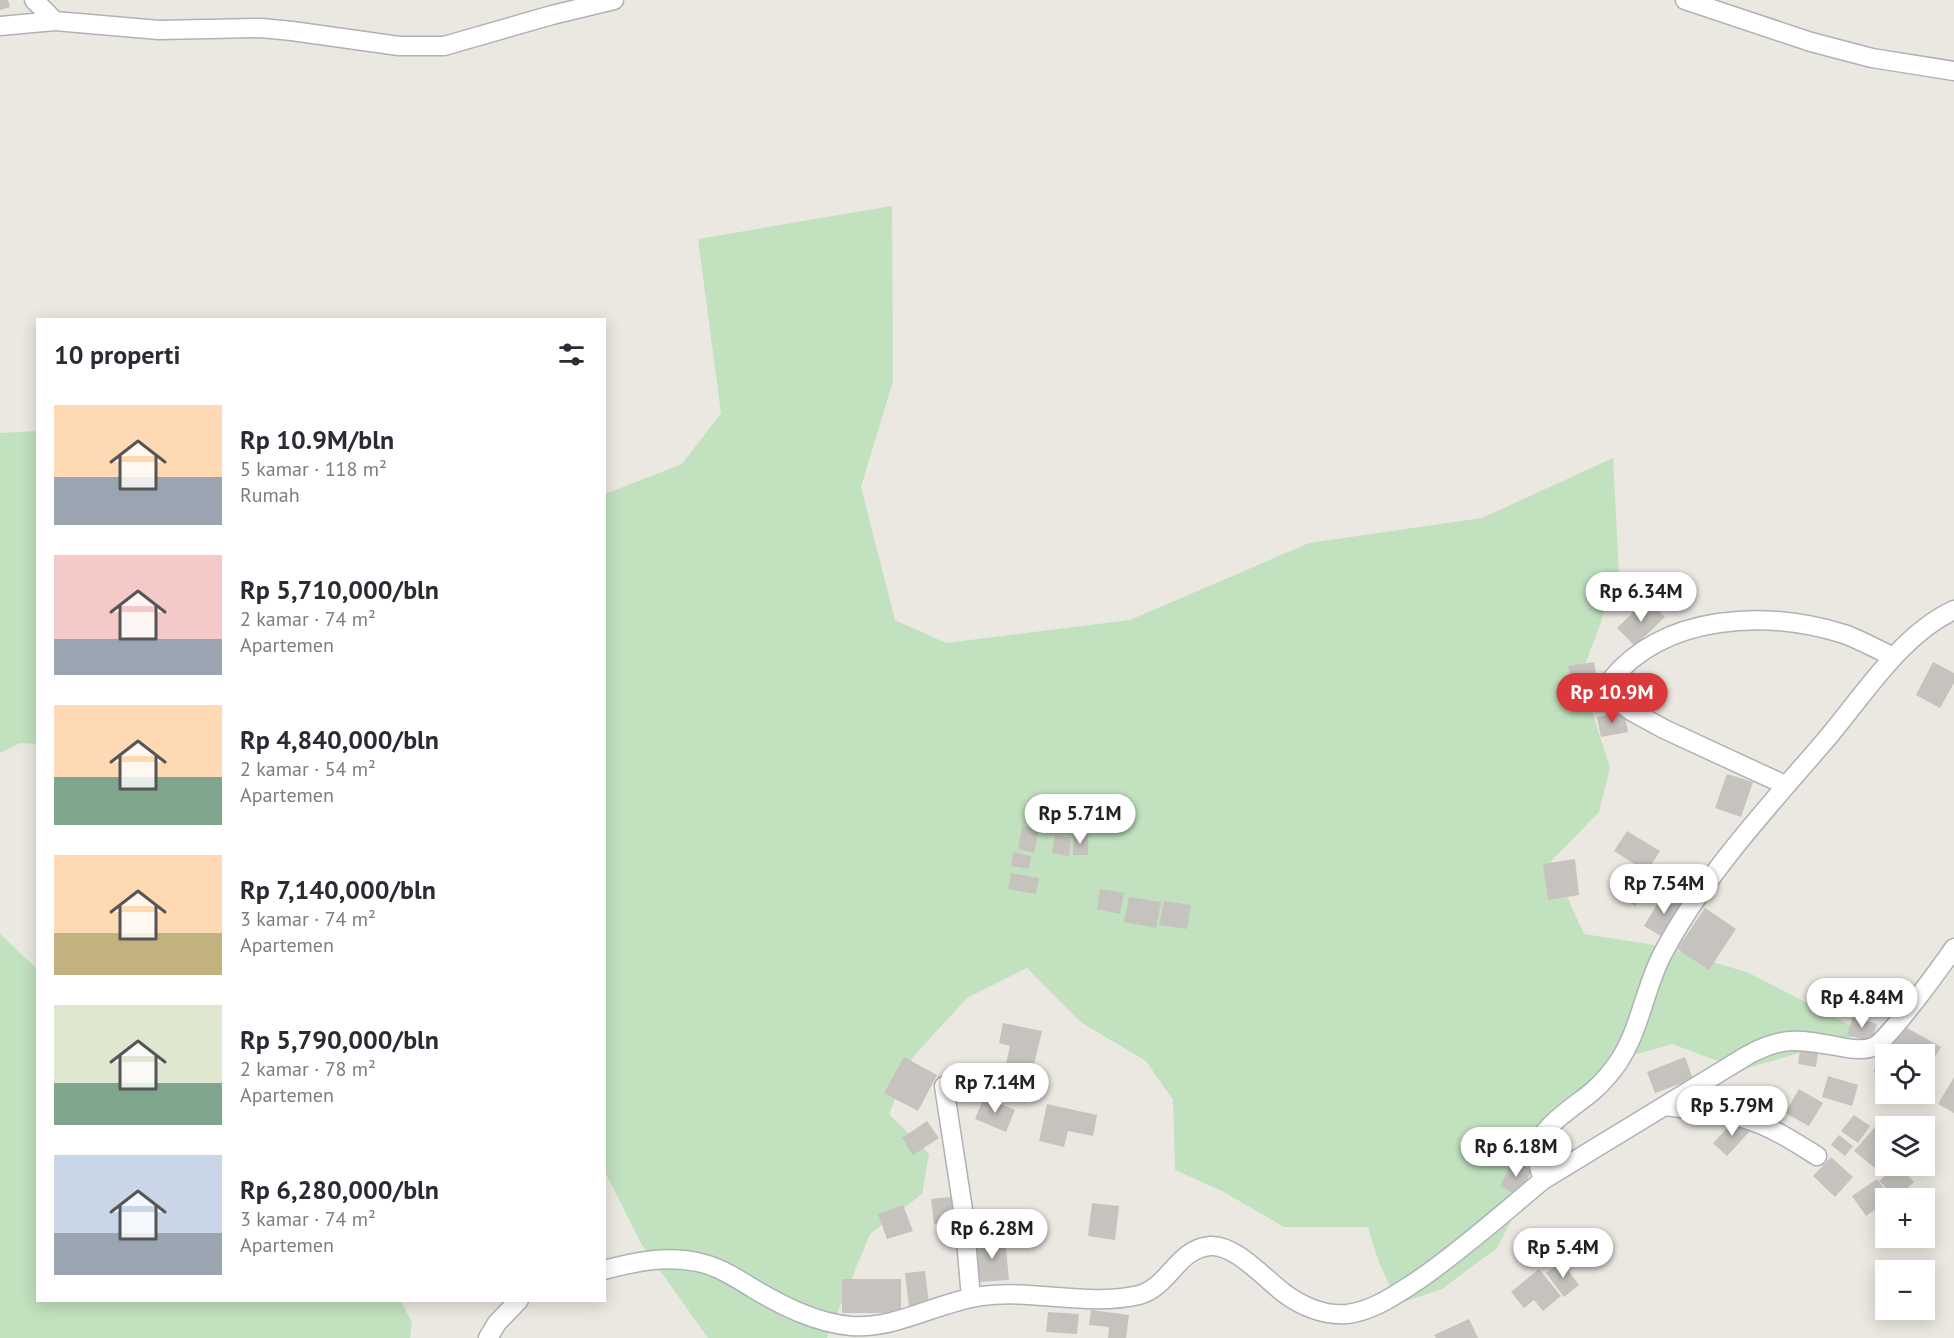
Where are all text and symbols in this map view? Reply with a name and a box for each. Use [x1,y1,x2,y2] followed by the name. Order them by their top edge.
[54,338,180,371] text: 10 properti
[555,338,588,371] icon: filters
[240,423,394,456] text: Rp 10.9M/bln
[102,429,174,501] icon: home
[240,456,387,482] text: 5 kamar · 118 m²
[240,482,300,508] text: Rumah
[1579,572,1703,623] pin: Rp 6.34M
[240,573,439,606] text: Rp 5,710,000/bln
[1600,578,1682,604] text: Rp 6.34M
[102,579,174,651] icon: home
[240,606,376,632] text: 2 kamar · 74 m²
[240,632,334,658] text: Apartemen
[1550,673,1674,724] pin: Rp 10.9M
[1571,679,1653,705] text: Rp 10.9M
[240,723,439,756] text: Rp 4,840,000/bln
[102,729,174,801] icon: home
[240,756,376,782] text: 2 kamar · 54 m²
[240,782,334,808] text: Apartemen
[1018,794,1142,845] pin: Rp 5.71M
[1039,800,1121,826] text: Rp 5.71M
[1602,864,1726,915] pin: Rp 7.54M
[1624,870,1704,896] text: Rp 7.54M
[240,873,436,906] text: Rp 7,140,000/bln
[102,879,174,951] icon: home
[240,906,376,932] text: 3 kamar · 74 m²
[240,932,334,958] text: Apartemen
[1800,978,1924,1029] pin: Rp 4.84M
[1821,984,1903,1010] text: Rp 4.84M
[240,1023,439,1056] text: Rp 5,790,000/bln
[102,1029,174,1101] icon: home
[1875,1044,1935,1320] map controls
[1875,1044,1935,1104] button: locate
[240,1056,376,1082] text: 2 kamar · 78 m²
[933,1063,1057,1114] pin: Rp 7.14M
[955,1069,1035,1095] text: Rp 7.14M
[240,1082,334,1108] text: Apartemen
[1670,1086,1794,1137] pin: Rp 5.79M
[1691,1092,1773,1118] text: Rp 5.79M
[1875,1116,1935,1176] button: layers
[1454,1127,1578,1178] pin: Rp 6.18M
[1475,1133,1557,1159] text: Rp 6.18M
[240,1173,439,1206] text: Rp 6,280,000/bln
[102,1179,174,1251] icon: home
[1875,1188,1935,1248] button: +
[240,1206,376,1232] text: 3 kamar · 74 m²
[930,1209,1054,1260] pin: Rp 6.28M
[951,1215,1033,1241] text: Rp 6.28M
[1508,1228,1618,1279] pin: Rp 5.4M
[240,1232,334,1258] text: Apartemen
[1527,1234,1599,1260] text: Rp 5.4M
[1875,1260,1935,1320] button: −

